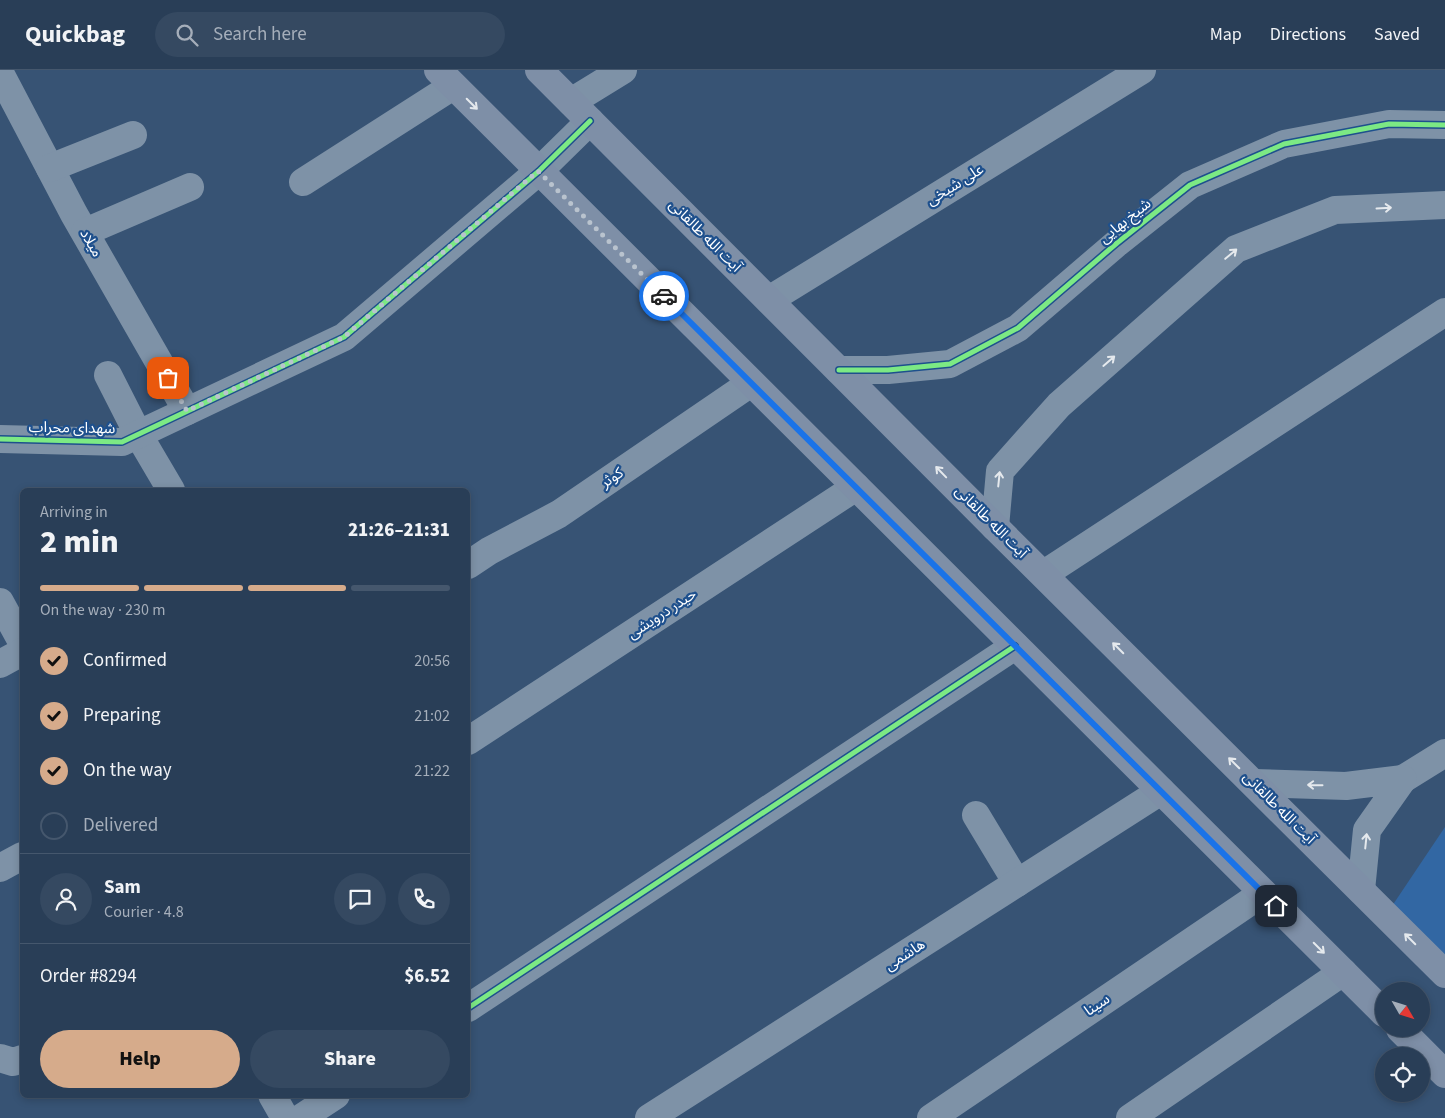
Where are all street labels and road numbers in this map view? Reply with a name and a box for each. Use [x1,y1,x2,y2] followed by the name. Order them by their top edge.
[922,159,988,211] street label: علی شیخی
[1094,193,1156,249] street label: شیخ بهایی
[664,195,746,277] street label: آیت الله طالقانی
[75,225,107,261] street label: میلاد
[28,417,116,439] street label: شهدای محراب
[595,462,628,494] street label: کوثر
[950,481,1032,563] street label: آیت الله طالقانی
[623,584,701,644] street label: حیدر درویشی
[1238,767,1320,849] street label: آیت الله طالقانی
[881,934,929,976] street label: هاشمی
[1080,989,1114,1021] street label: سینا

